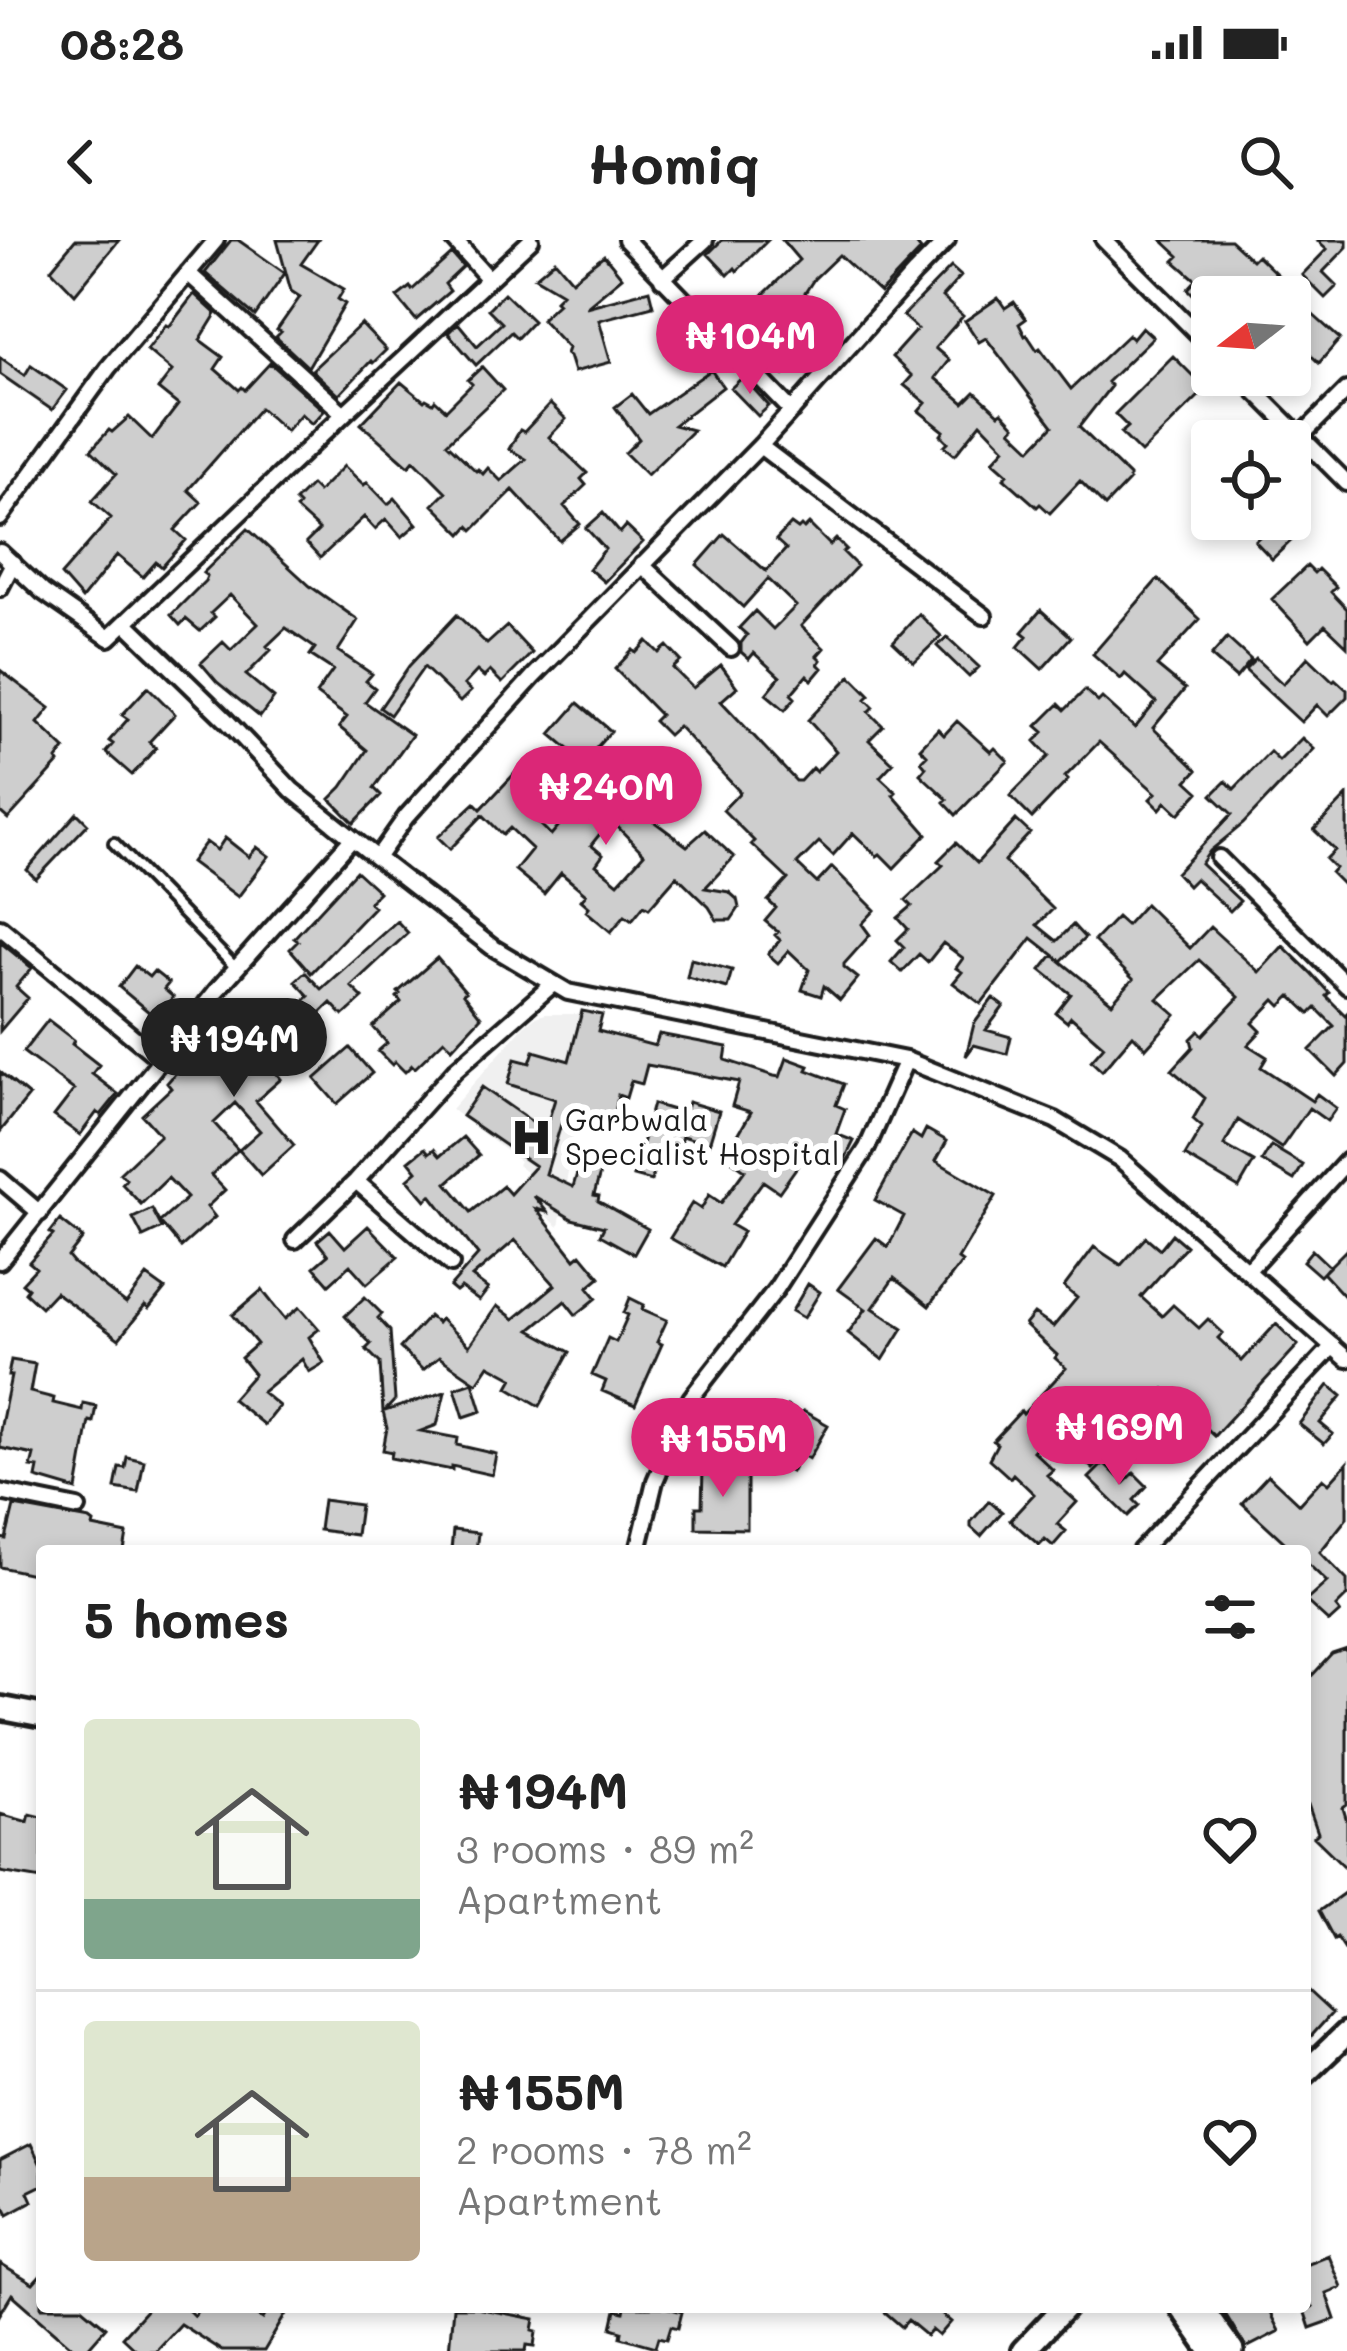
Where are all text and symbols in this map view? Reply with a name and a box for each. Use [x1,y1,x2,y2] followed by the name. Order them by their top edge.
[60,13,184,71] text: 08:28
[587,127,760,198] text: Homiq
[48,129,114,195] icon: back
[1233,129,1299,195] icon: search
[1191,276,1311,396] north arrow
[1191,276,1311,540] map controls
[666,295,834,397] pin: ₦104M
[683,308,817,359] text: ₦104M
[1191,420,1311,540] button: locate
[522,746,690,848] pin: ₦240M
[537,759,675,810] text: ₦240M
[150,998,318,1100] pin: ₦194M
[168,1011,300,1062] text: ₦194M
[565,1099,839,1173] place label: Garbwala Specialist Hospital
[508,1115,554,1161] hospital icon: Garbwala Specialist Hospital
[1035,1386,1203,1488] pin: ₦169M
[639,1398,807,1500] pin: ₦155M
[1054,1399,1184,1450] text: ₦169M
[658,1411,788,1462] text: ₦155M
[84,1584,289,1651] text: 5 homes
[1197,1584,1263,1650] icon: filters
[456,1755,629,1822] text: ₦194M
[180,1767,324,1911] icon: home
[1197,1806,1263,1872] icon: heart
[456,1822,754,1873] text: 3 rooms · 89 m²
[456,1873,662,1924] text: Apartment
[456,2056,625,2123] text: ₦155M
[180,2069,324,2213] icon: home
[1197,2108,1263,2174] icon: heart
[456,2123,752,2174] text: 2 rooms · 78 m²
[456,2174,662,2225] text: Apartment

